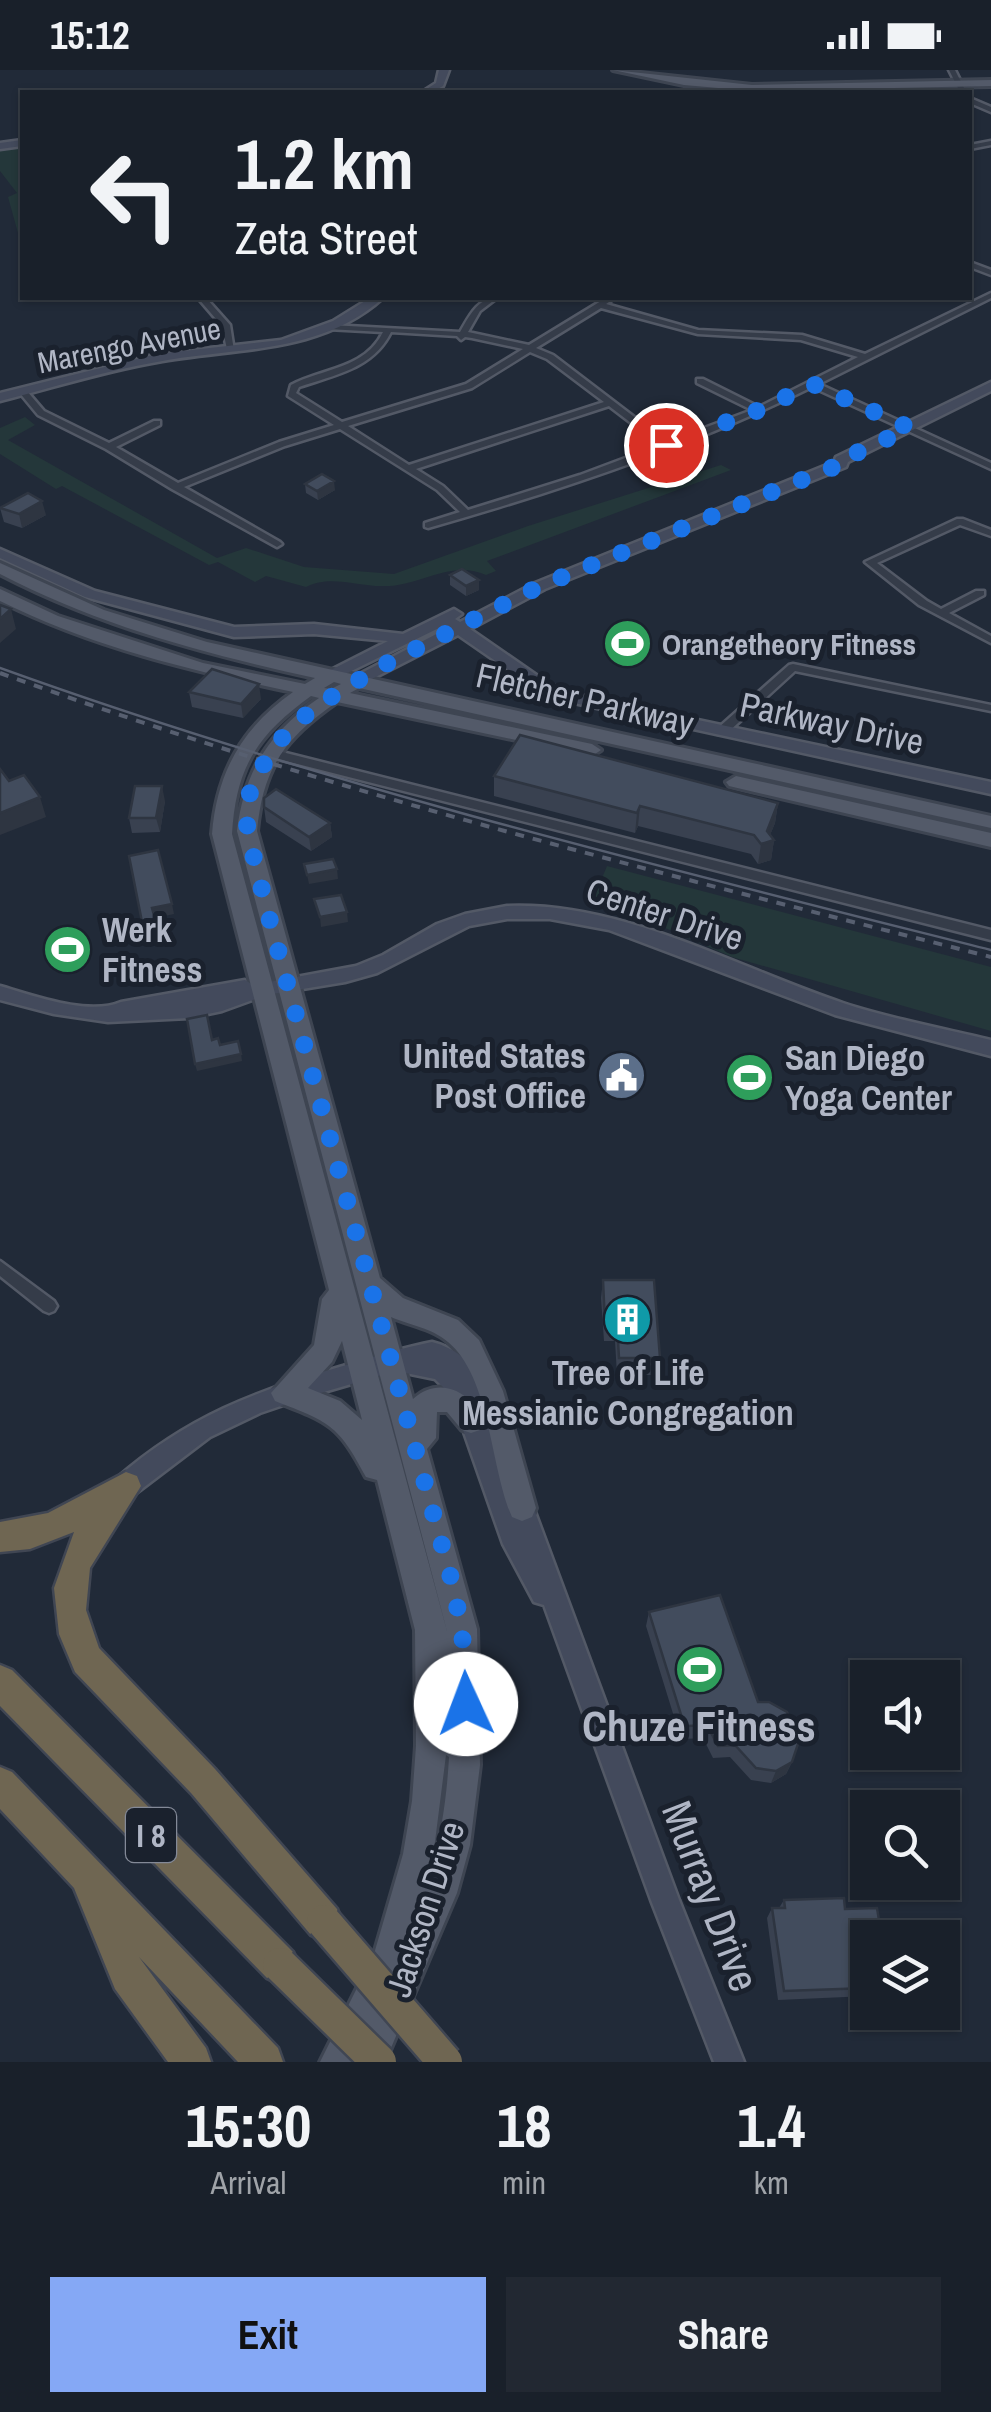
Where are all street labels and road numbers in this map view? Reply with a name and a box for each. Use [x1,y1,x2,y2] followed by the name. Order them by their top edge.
[34,308,224,382] street label: Marengo Avenue
[472,651,699,747] street label: Fletcher Parkway
[736,681,928,765] street label: Parkway Drive
[580,867,750,961] street label: Center Drive
[649,1793,773,1999] street label: Murray Drive
[126,1808,176,1862] road number: I 8
[375,1815,475,2003] street label: Jackson Drive

